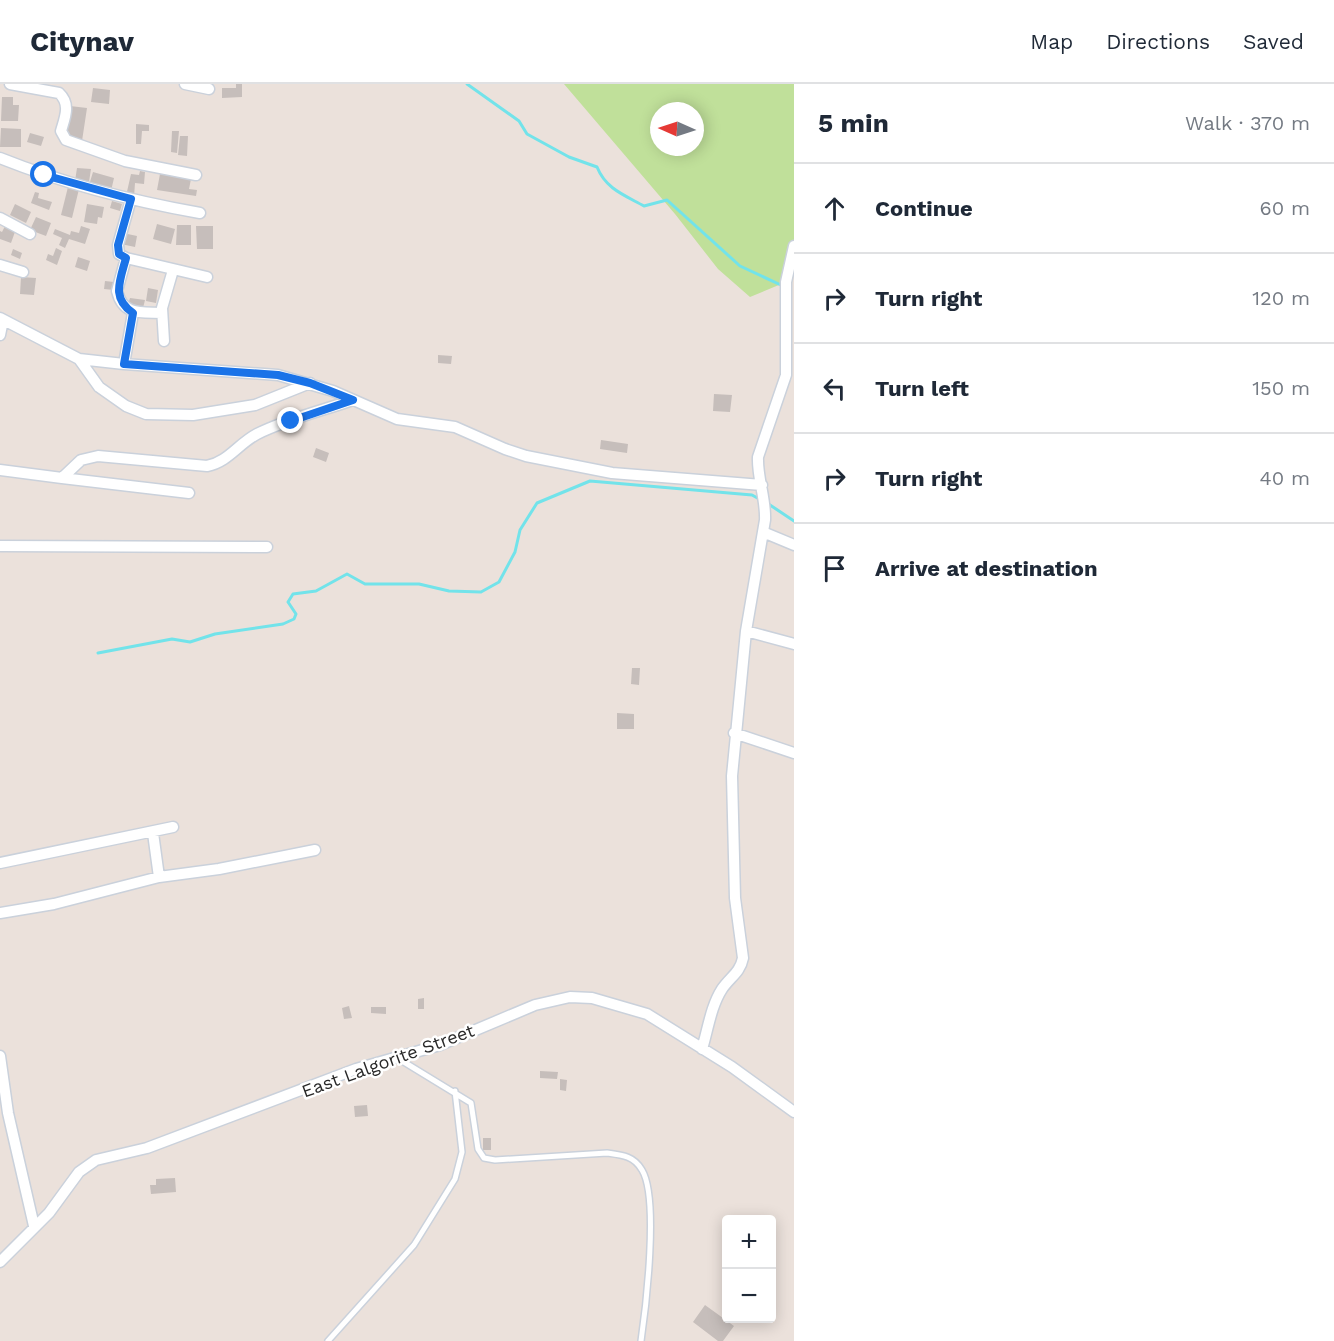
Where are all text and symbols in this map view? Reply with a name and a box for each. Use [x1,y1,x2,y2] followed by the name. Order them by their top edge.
[30,25,134,58] text: Citynav
[1030,29,1073,54] text: Map
[1106,29,1210,54] text: Directions
[1243,29,1304,54] text: Saved
[650,102,704,156] north arrow
[818,108,889,138] text: 5 min
[1185,111,1310,135] text: Walk · 370 m
[30,161,56,187] route start
[818,192,851,225] icon: ahead
[875,196,973,221] text: Continue
[1260,196,1310,220] text: 60 m
[818,282,851,315] icon: right
[875,286,982,311] text: Turn right
[1252,286,1310,310] text: 120 m
[818,372,851,405] icon: left
[875,376,969,401] text: Turn left
[1252,376,1310,400] text: 150 m
[277,407,303,433] route end
[818,462,851,495] icon: right
[875,466,982,491] text: Turn right
[1259,466,1310,490] text: 40 m
[818,552,851,585] icon: arrive
[875,556,1098,581] text: Arrive at destination
[299,1019,477,1102] street label: East Lalgorite Street
[722,1215,776,1323] map controls
[722,1215,776,1269] button: +
[722,1269,776,1323] button: −

